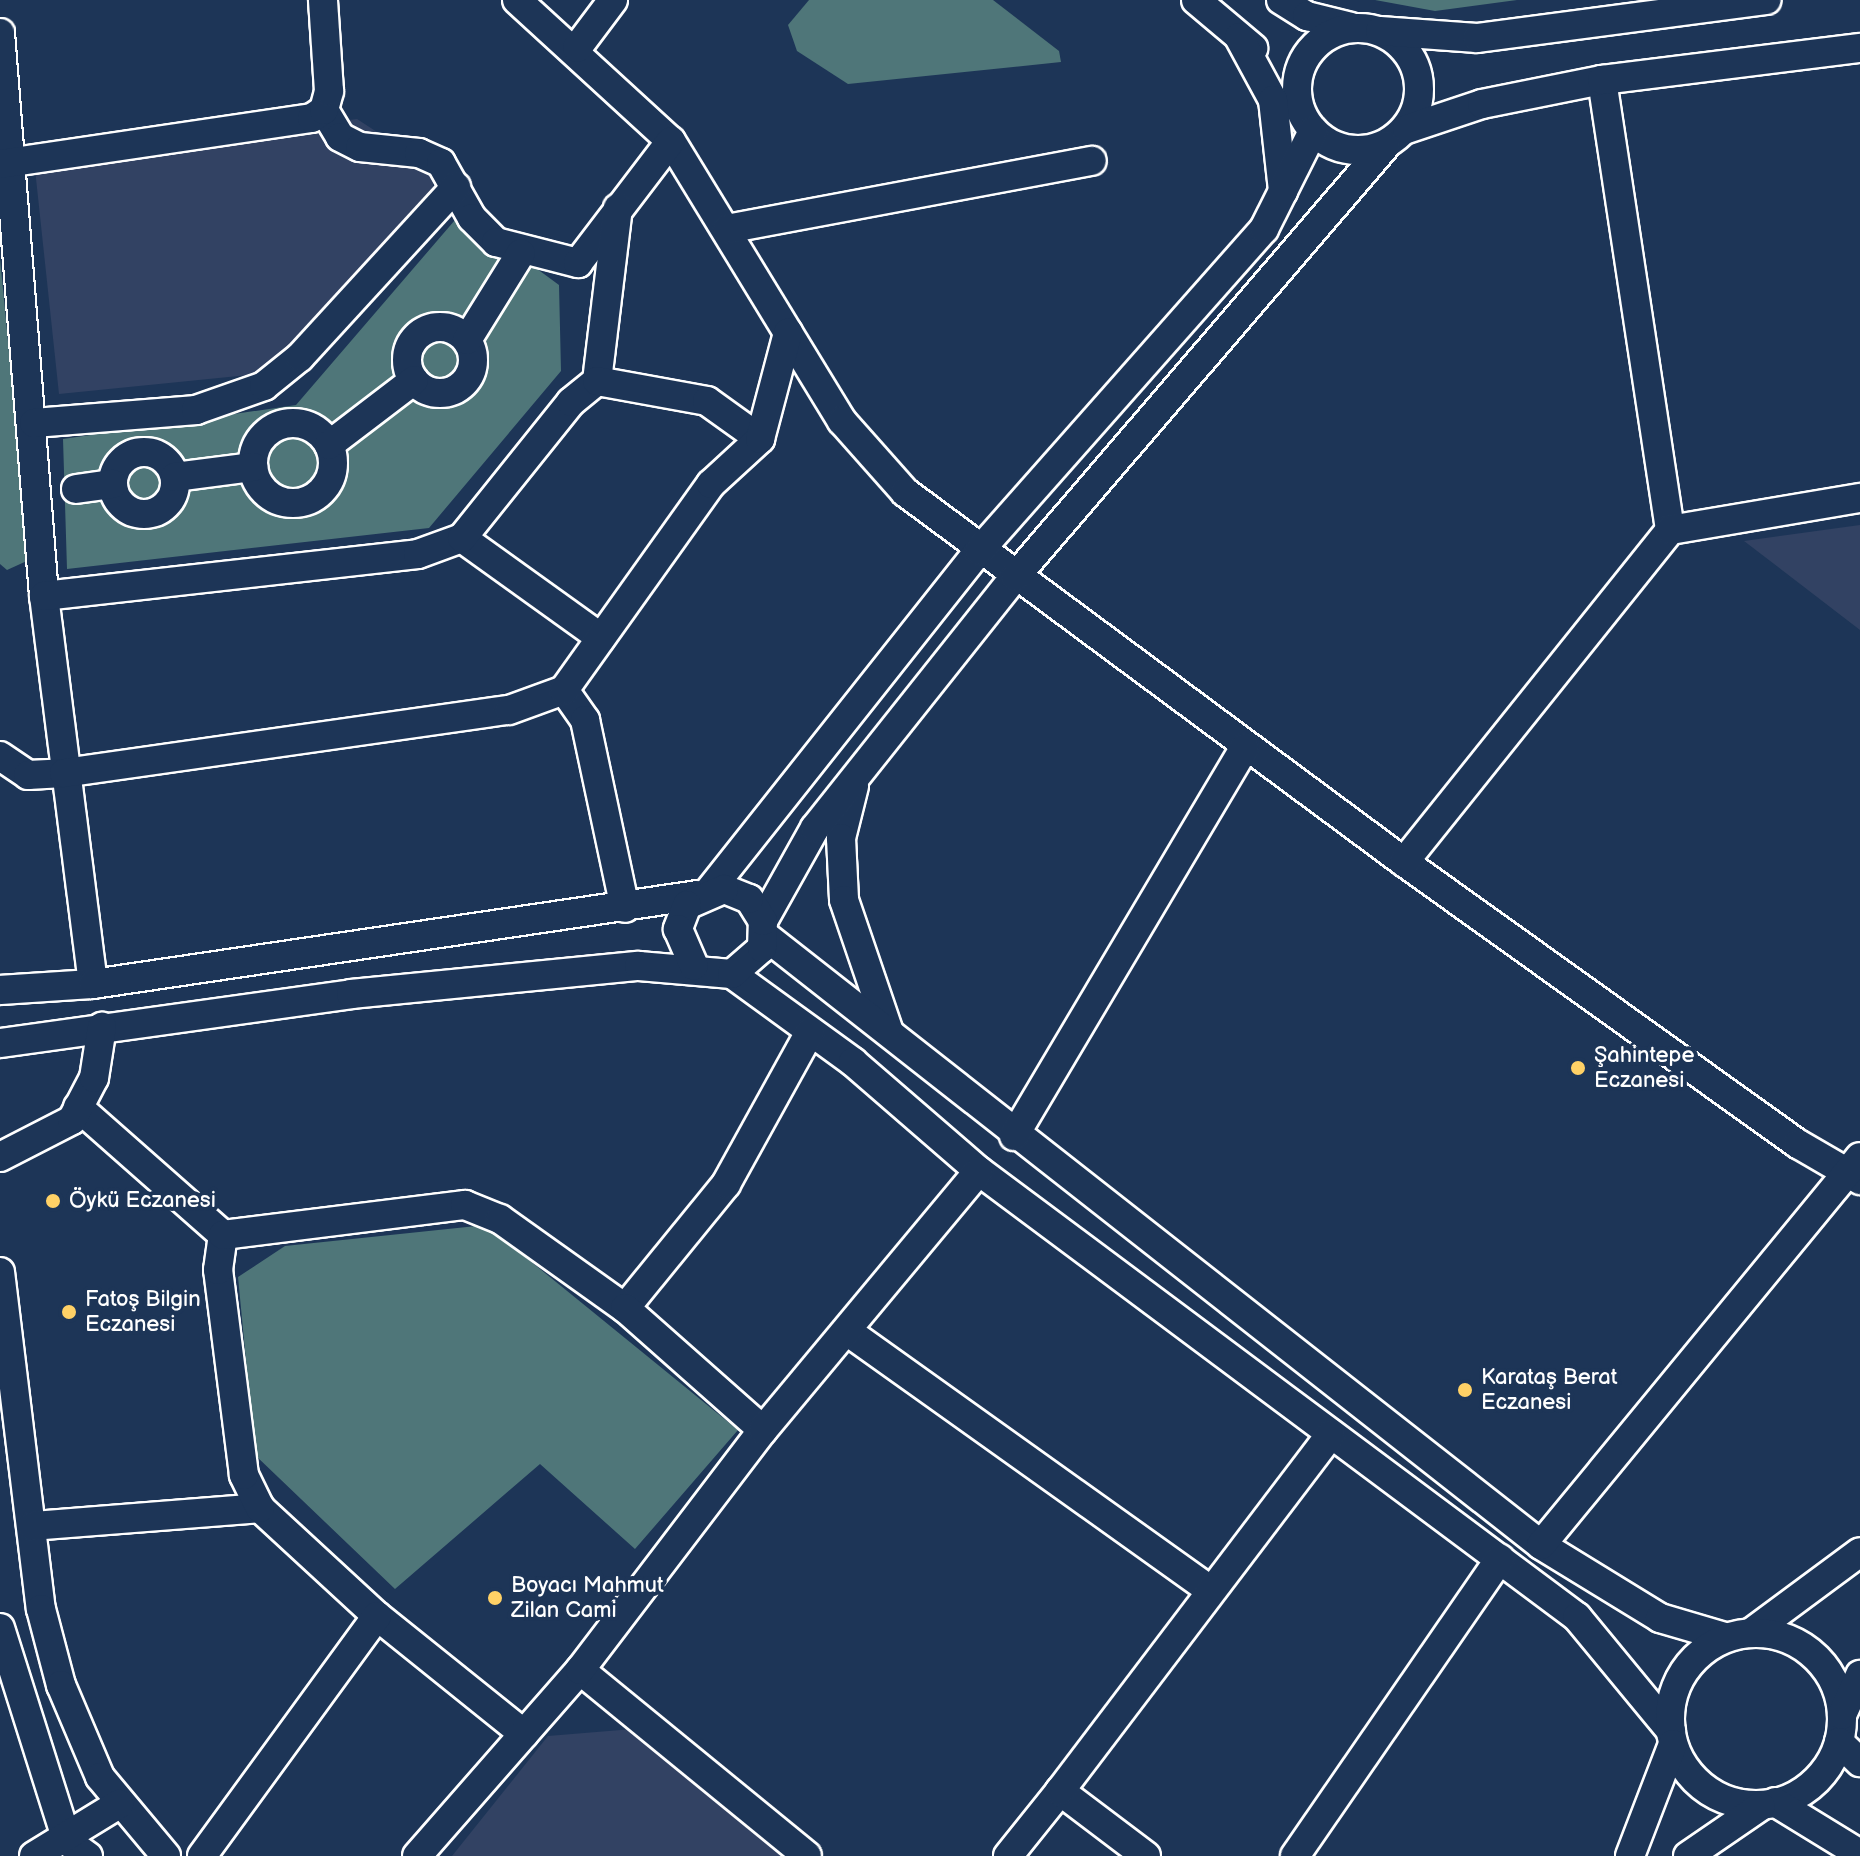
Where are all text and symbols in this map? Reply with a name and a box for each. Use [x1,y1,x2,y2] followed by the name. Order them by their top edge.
[1594,1042,1694,1094] place label: Şahintepe Eczanesi
[1569,1059,1587,1077] marker: Şahintepe Eczanesi
[69,1188,216,1214] place label: Öykü Eczanesi
[44,1192,62,1210] marker: Öykü Eczanesi
[85,1286,201,1338] place label: Fatoş Bilgin Eczanesi
[60,1303,78,1321] marker: Fatoş Bilgin Eczanesi
[1481,1364,1618,1416] place label: Karataş Berat Eczanesi
[1456,1381,1474,1399] marker: Karataş Berat Eczanesi
[511,1572,664,1624] place label: Boyacı Mahmut Zilan Cami
[486,1589,504,1607] marker: Boyacı Mahmut Zilan Cami

